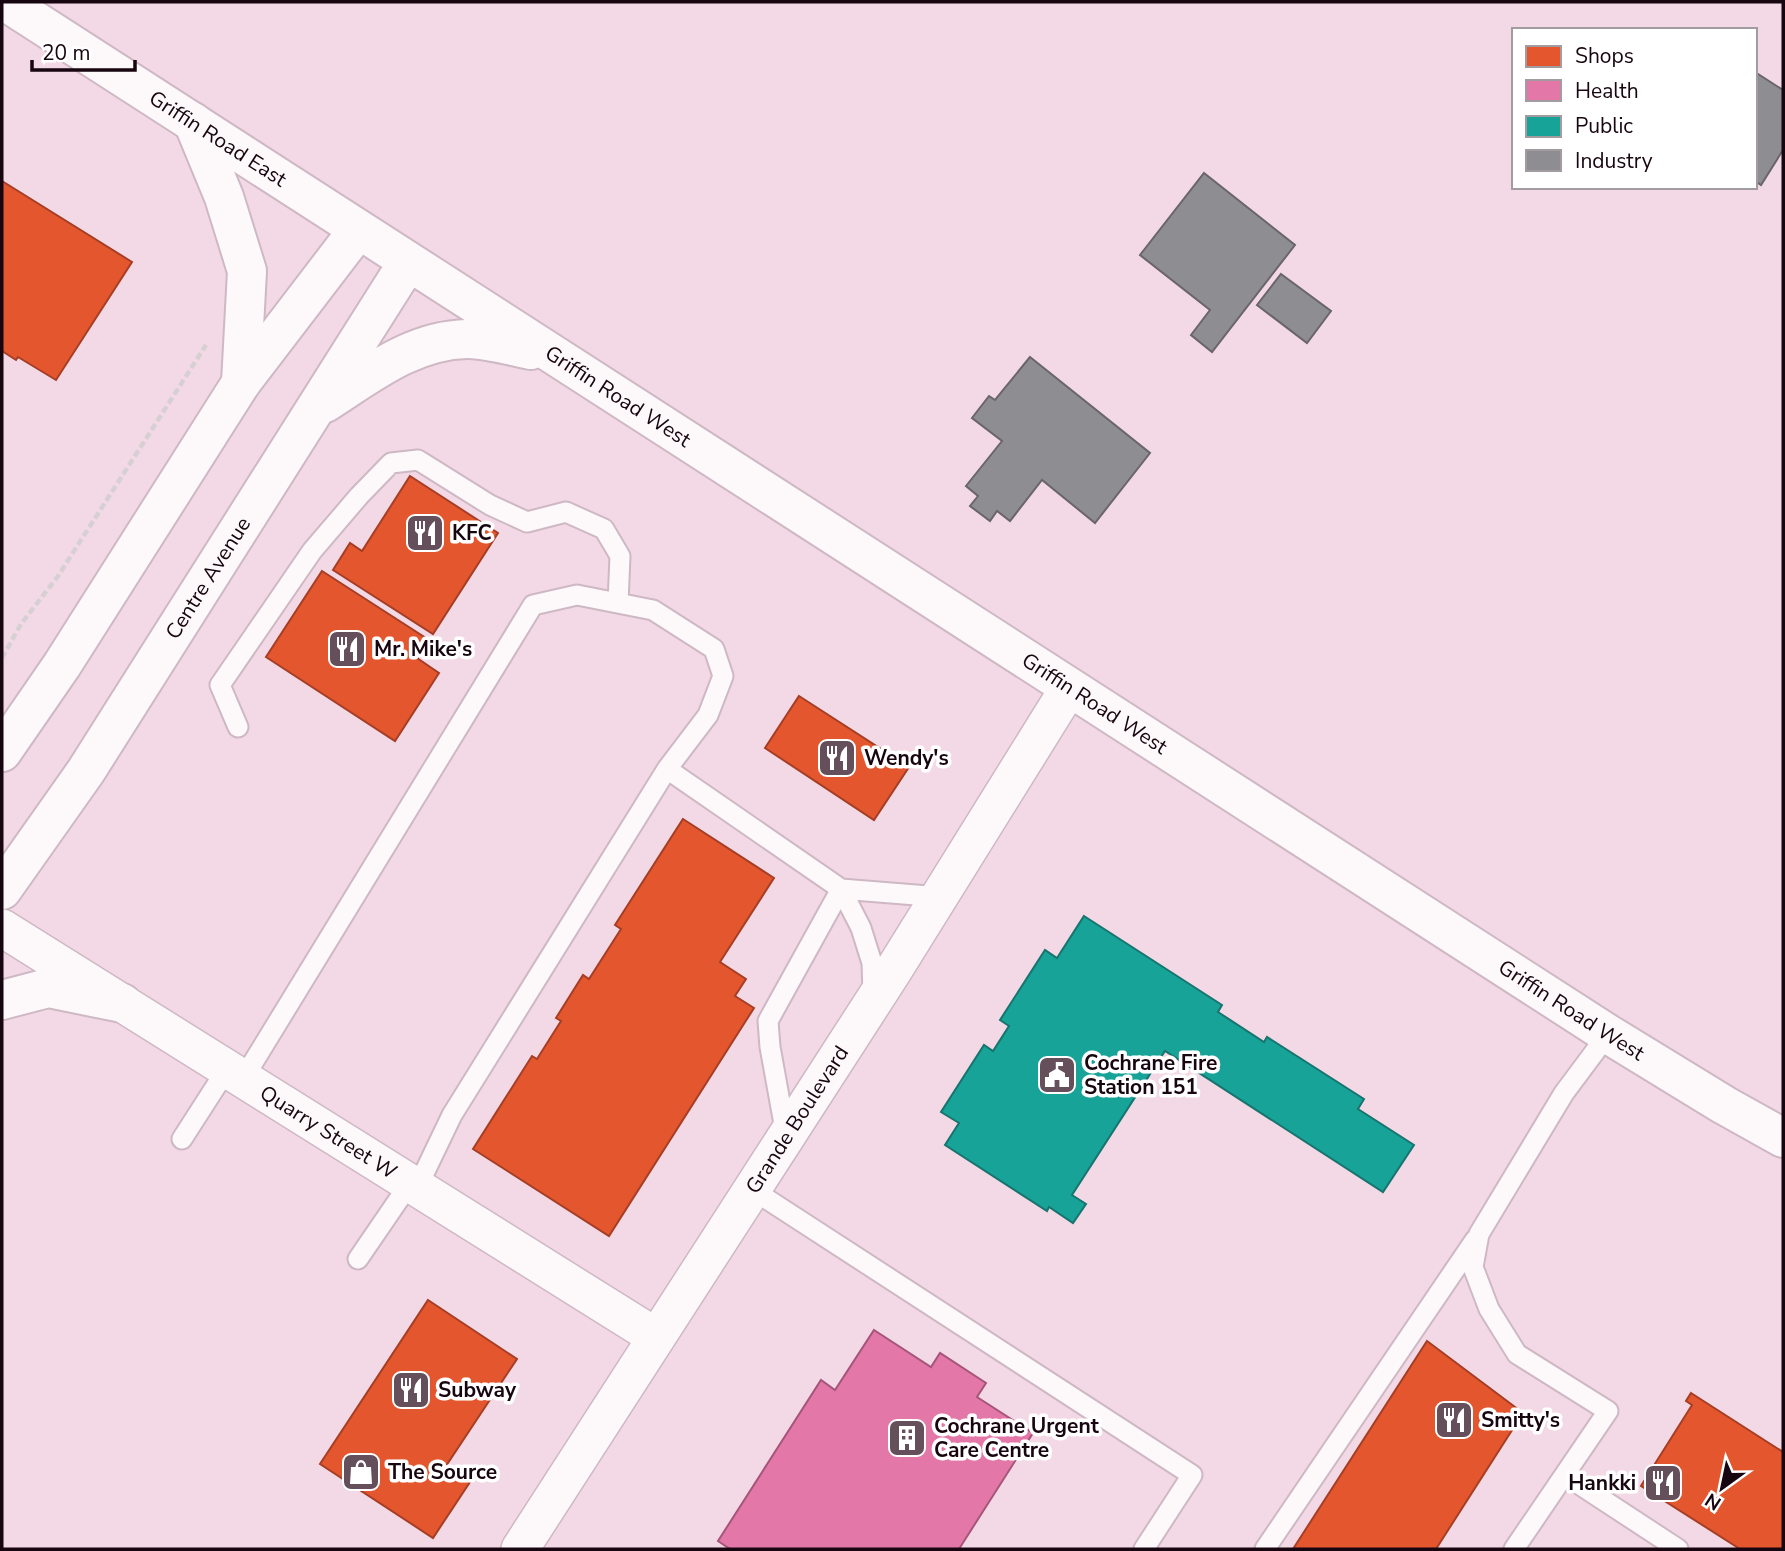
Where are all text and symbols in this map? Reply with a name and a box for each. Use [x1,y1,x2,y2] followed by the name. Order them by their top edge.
[32,28,135,72] scale bar
[1512,28,1757,189] legend
[42,39,91,67] text: 20 m
[1575,42,1634,70] text: Shops
[1575,77,1639,105] text: Health
[144,84,293,193] street label: Griffin Road East
[1575,112,1633,140] text: Public
[1575,147,1653,175] text: Industry
[540,339,697,454] street label: Griffin Road West
[159,512,257,644] street label: Centre Avenue
[404,512,446,554] restaurant icon: KFC
[452,519,492,547] place label: KFC
[326,628,368,670] restaurant icon: Mr. Mike's
[374,635,472,663] place label: Mr. Mike's
[1016,646,1173,761] street label: Griffin Road West
[816,737,858,779] restaurant icon: Wendy's
[864,744,949,772] place label: Wendy's
[1493,953,1650,1067] street label: Griffin Road West
[739,1040,855,1199] street label: Grande Boulevard
[1084,1049,1217,1101] place label: Cochrane Fire Station 151
[1036,1054,1078,1096] public building icon: Cochrane Fire Station 151
[255,1079,402,1186] street label: Quarry Street W
[390,1369,432,1411] restaurant icon: Subway
[438,1376,517,1404] place label: Subway
[1433,1399,1475,1441] restaurant icon: Smitty's
[1481,1406,1560,1434] place label: Smitty's
[934,1412,1100,1464] place label: Cochrane Urgent Care Centre
[886,1417,928,1459] building icon: Cochrane Urgent Care Centre
[340,1451,382,1493] shop icon: The Source
[1687,1453,1757,1523] north arrow
[388,1458,497,1486] place label: The Source
[1642,1462,1684,1504] restaurant icon: Hankki
[1568,1469,1636,1497] place label: Hankki
[1700,1487,1726,1516] text: N

